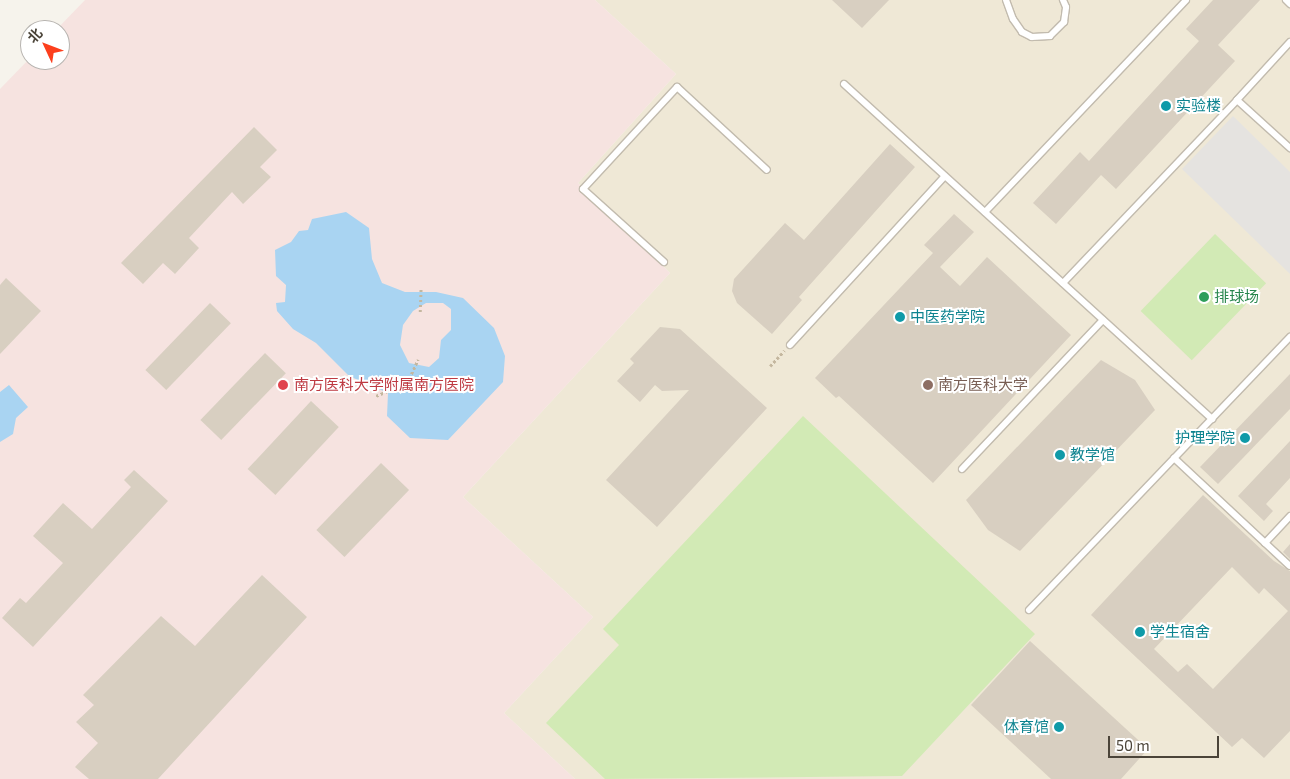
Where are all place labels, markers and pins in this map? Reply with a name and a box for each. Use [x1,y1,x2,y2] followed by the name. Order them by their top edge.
[1176,97,1221,115] place label: 实验楼
[1160,100,1172,112] marker: 实验楼
[1214,288,1259,306] place label: 排球场
[1198,291,1210,303] marker: 排球场
[910,308,985,326] place label: 中医药学院
[894,311,906,323] marker: 中医药学院
[294,376,474,394] place label: 南方医科大学附属南方医院
[938,376,1028,394] place label: 南方医科大学
[276,378,290,392] marker: 南方医科大学附属南方医院
[922,379,934,391] marker: 南方医科大学
[1175,429,1235,447] place label: 护理学院
[1239,432,1251,444] marker: 护理学院
[1070,446,1115,464] place label: 教学馆
[1054,449,1066,461] marker: 教学馆
[1150,623,1210,641] place label: 学生宿舍
[1134,626,1146,638] marker: 学生宿舍
[1004,718,1049,736] place label: 体育馆
[1053,721,1065,733] marker: 体育馆

